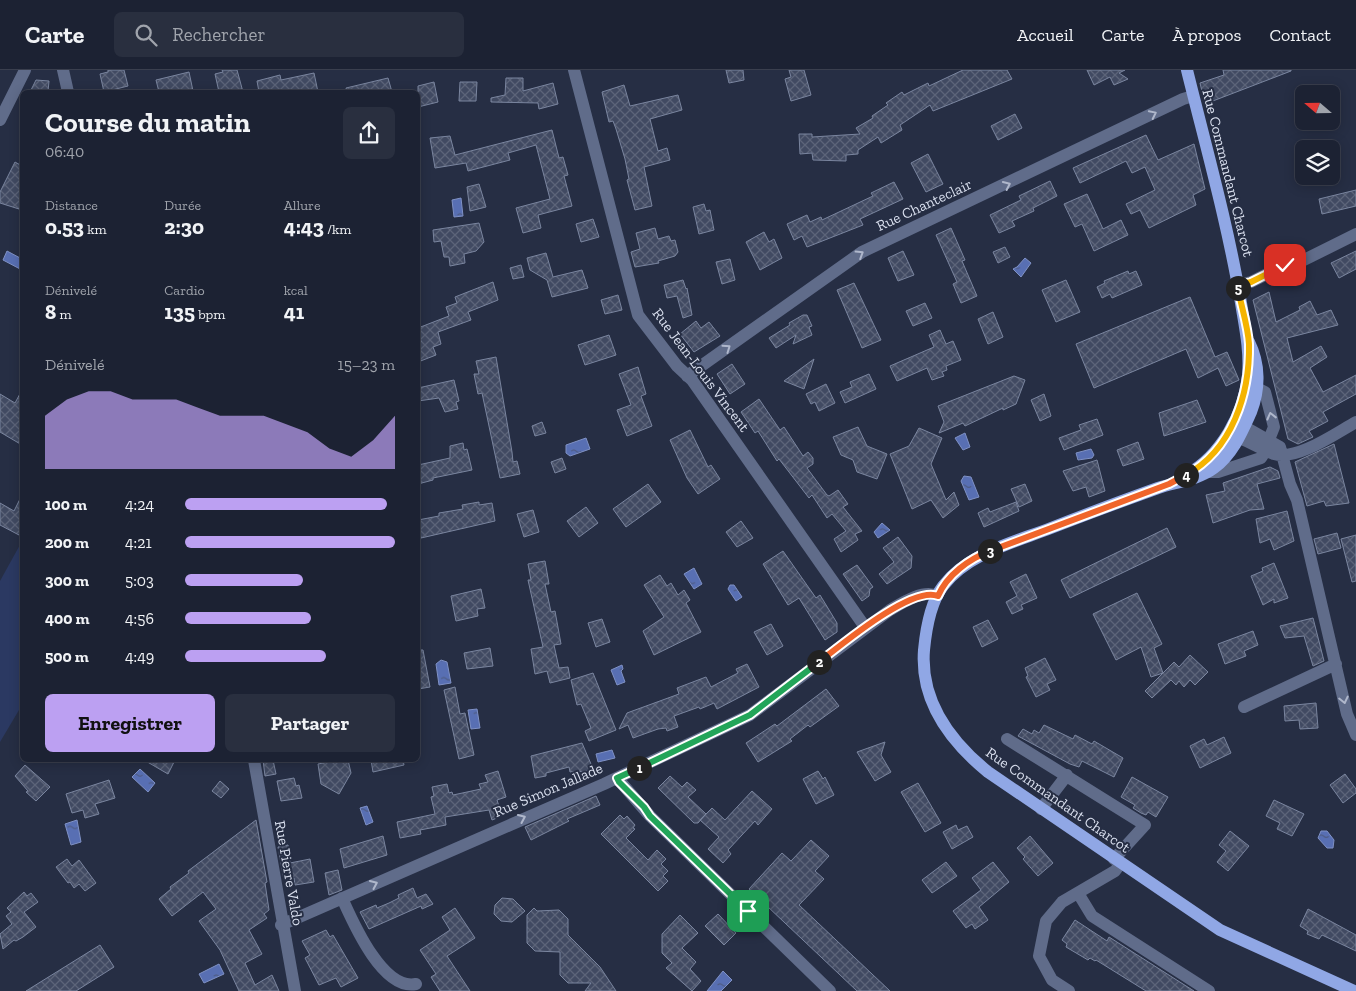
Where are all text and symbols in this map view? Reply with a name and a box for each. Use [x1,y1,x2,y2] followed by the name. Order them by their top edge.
[114,12,464,57] search box
[25,20,84,49] text: Carte
[132,21,160,49] icon: search
[172,23,265,46] text: Rechercher
[1017,24,1074,46] text: Accueil
[1102,24,1145,46] text: Carte
[1173,24,1241,46] text: À propos
[1269,24,1331,46] text: Contact
[1295,85,1340,130] north arrow
[1295,85,1340,185] map controls
[1198,87,1258,259] street label: Rue Commandant Charcot
[45,106,250,139] text: Course du matin
[343,107,395,159] button: share
[1148,110,1157,120] one-way arrow
[1295,140,1340,185] button: layers
[45,142,84,161] text: 06:40
[873,175,975,235] street label: Rue Chanteclair
[1002,180,1011,191] one-way arrow
[45,197,98,214] text: Distance
[164,197,201,214] text: Durée
[284,197,321,214] text: Allure
[45,214,84,239] text: 0.53
[164,214,204,239] text: 2:30
[284,214,324,239] text: 4:43
[84,221,107,238] text: km
[324,221,351,238] text: /km
[1264,244,1306,286] pin
[855,251,864,261] one-way arrow
[1271,251,1299,279] icon: check
[1226,276,1250,300] pin: 5
[1235,280,1242,297] text: 5
[45,282,97,299] text: Dénivelé
[164,282,205,299] text: Cardio
[284,282,308,299] text: kcal
[45,299,56,324] text: 8
[164,299,195,324] text: 135
[284,299,304,324] text: 41
[649,305,754,436] street label: Rue Jean-Louis Vincent
[56,306,72,323] text: m
[195,306,225,323] text: bpm
[721,345,731,354] one-way arrow
[45,355,104,374] text: Dénivelé
[338,355,395,374] text: 15–23 m
[1266,411,1277,420] one-way arrow
[1174,462,1198,488] pin: 4
[1183,467,1190,484] text: 4
[45,495,87,514] text: 100 m
[125,495,154,514] text: 4:24
[45,533,89,552] text: 200 m
[125,533,152,552] text: 4:21
[978,538,1002,564] pin: 3
[987,543,994,560] text: 3
[45,571,89,590] text: 300 m
[125,571,154,590] text: 5:03
[45,609,90,628] text: 400 m
[125,609,154,628] text: 4:56
[45,647,89,666] text: 500 m
[125,647,154,666] text: 4:49
[806,650,832,674] pin: 2
[816,654,823,671] text: 2
[45,694,215,752] button: Enregistrer
[225,694,395,752] button: Partager
[1338,695,1349,704] one-way arrow
[982,743,1134,857] street label: Rue Commandant Charcot
[626,756,652,780] pin: 1
[491,759,605,821] street label: Rue Simon Jallade
[637,760,642,777] text: 1
[517,813,526,824] one-way arrow
[271,819,307,927] street label: Rue Pierre Valdo
[369,879,378,890] one-way arrow
[727,890,769,932] pin
[734,897,762,925] icon: arrive

